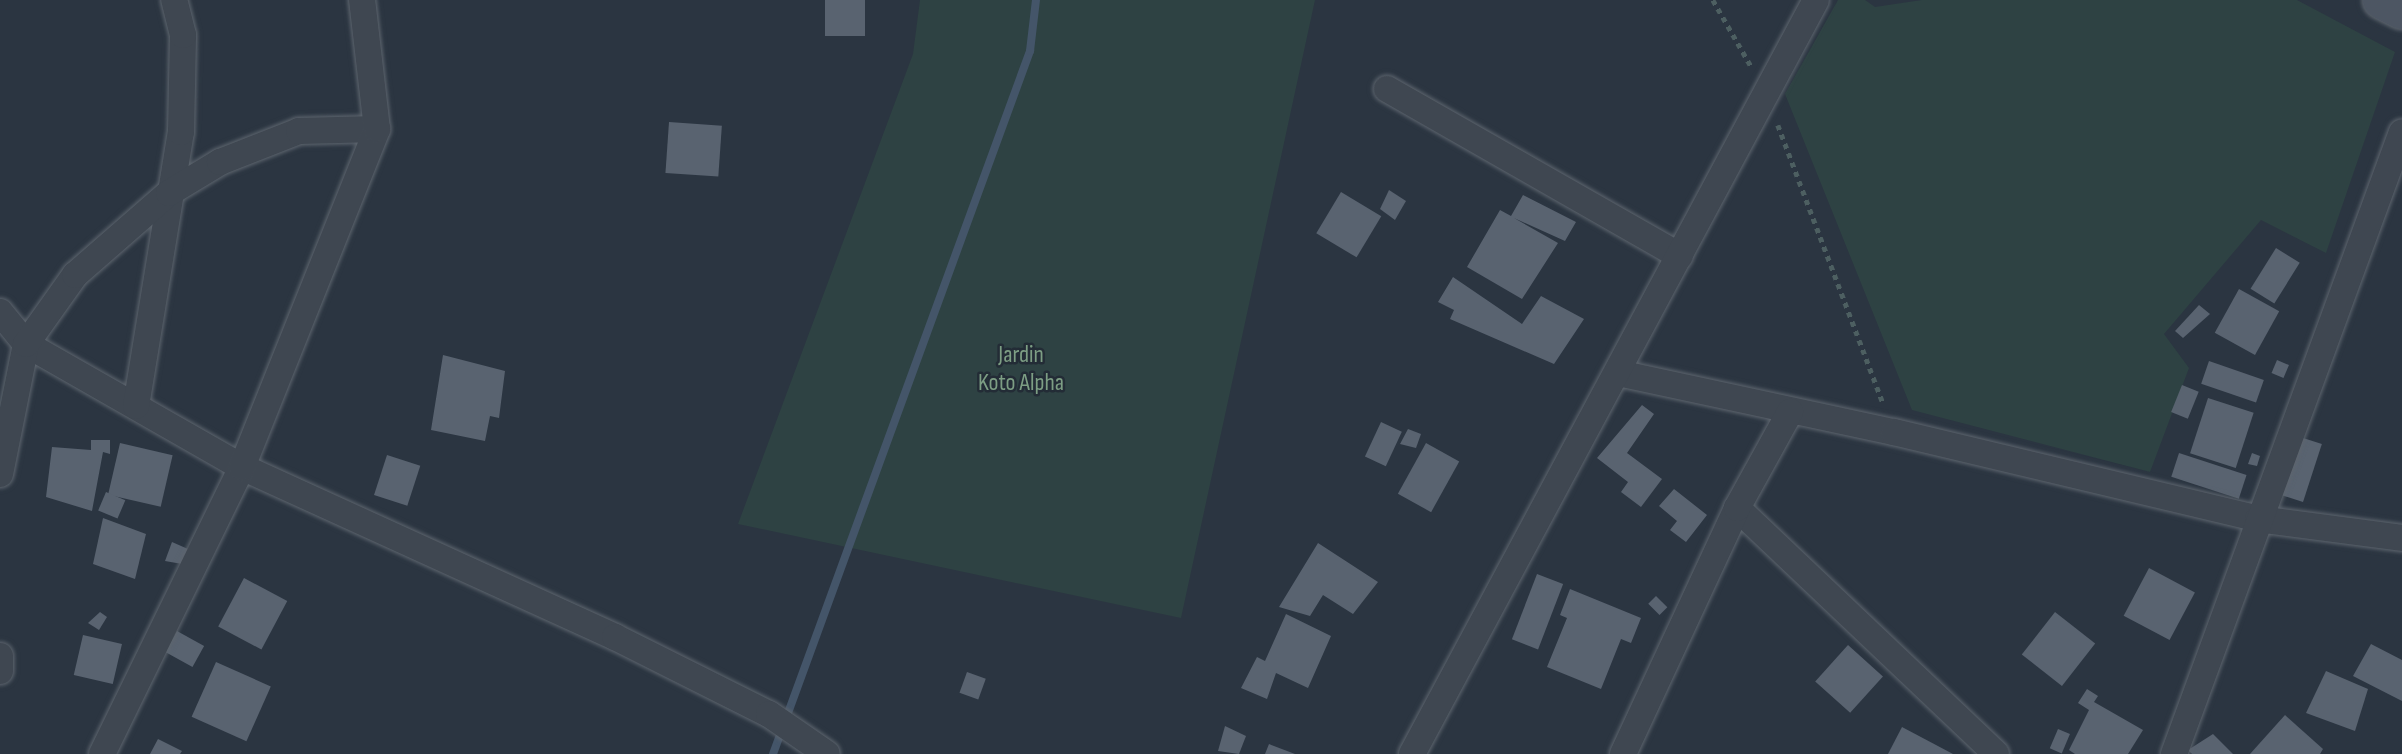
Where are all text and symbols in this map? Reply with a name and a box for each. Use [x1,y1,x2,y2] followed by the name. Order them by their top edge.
[978,341,1064,397] park label: Jardin Koto Alpha

